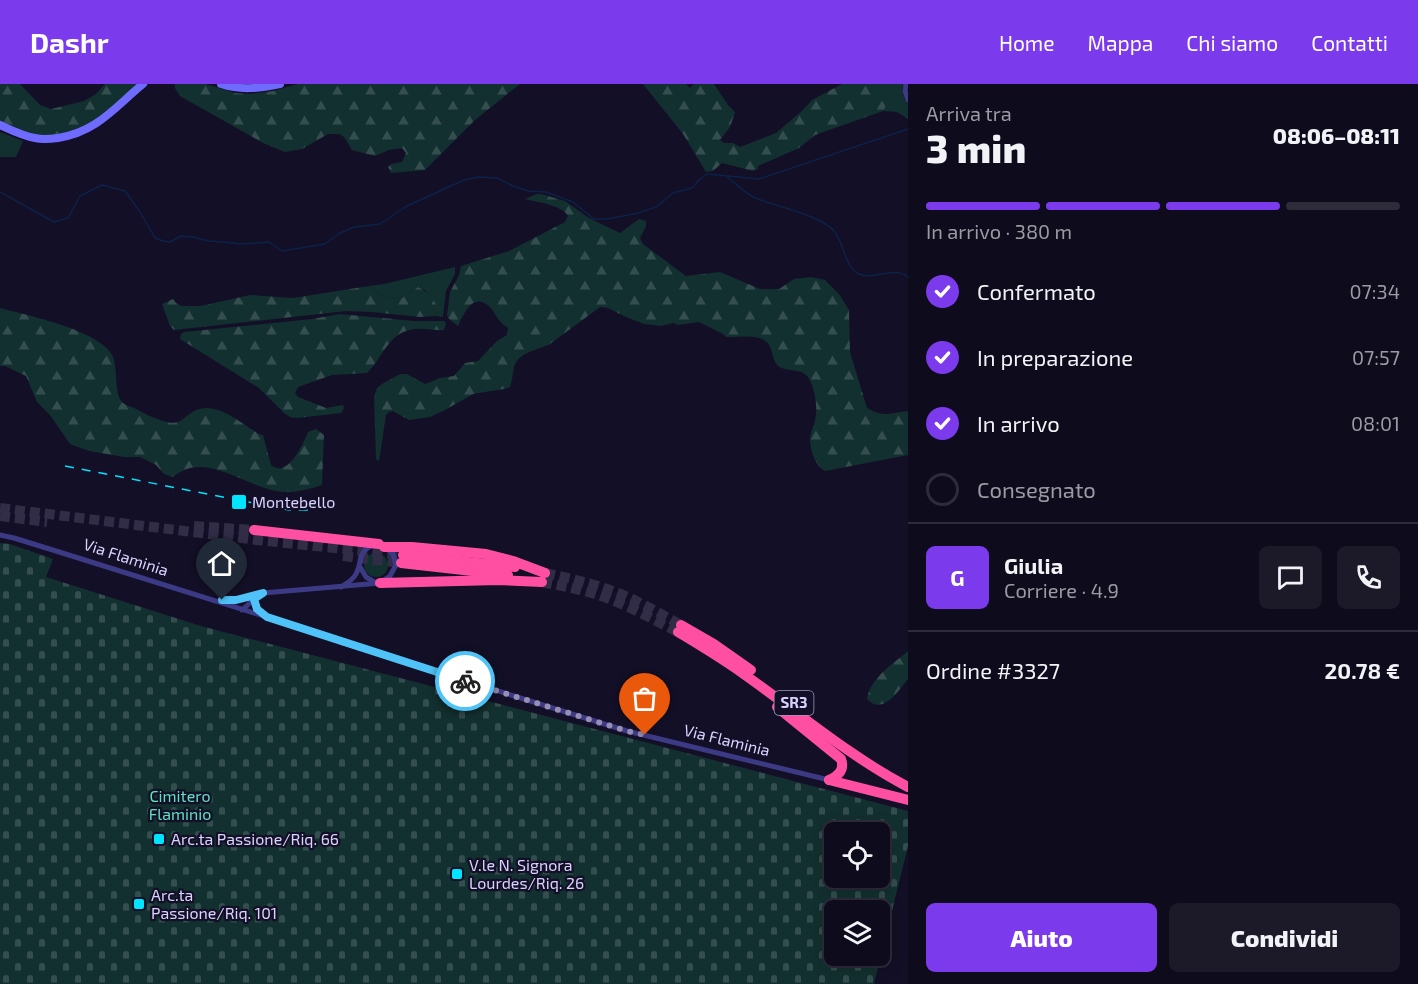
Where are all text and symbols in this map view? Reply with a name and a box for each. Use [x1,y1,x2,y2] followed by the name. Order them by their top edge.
[30,25,109,59] text: Dashr
[999,30,1055,55] text: Home
[1088,30,1153,55] text: Mappa
[1186,30,1278,55] text: Chi siamo
[1311,30,1388,55] text: Contatti
[926,101,1012,125] text: Arriva tra
[1273,122,1400,148] text: 08:06–08:11
[926,124,1026,171] text: 3 min
[926,219,1072,243] text: In arrivo · 380 m
[926,275,959,308] icon: check
[977,278,1096,304] text: Confermato
[1350,279,1400,303] text: 07:34
[926,341,959,374] icon: check
[977,344,1133,370] text: In preparazione
[1352,345,1400,369] text: 07:57
[926,407,959,440] icon: check
[977,410,1060,436] text: In arrivo
[1351,411,1400,435] text: 08:01
[977,476,1096,502] text: Consegnato
[252,492,335,511] place label: Montebello
[230,493,248,511] marker: Montebello
[81,534,171,579] street label: Via Flaminia
[196,538,247,600] pin
[1259,546,1322,609] button: chat
[1337,546,1400,609] button: phone
[205,547,238,580] icon: home
[1004,552,1063,578] text: Giulia
[950,564,965,590] text: G
[1004,578,1119,602] text: Corriere · 4.9
[435,651,495,711] courier
[926,657,1060,683] text: Ordine #3327
[1324,657,1400,683] text: 20.78 €
[449,665,482,698] icon: bike
[619,673,670,735] pin
[628,682,661,715] icon: bag
[774,691,814,715] road number: SR3
[682,720,772,759] street label: Via Flaminia
[149,786,211,823] park label: Cimitero Flaminio
[824,822,890,966] map controls
[824,822,890,888] button: locate
[171,829,339,848] place label: Arc.ta Passione/Riq. 66
[152,832,166,846] marker: Arc.ta Passione/Riq. 66
[469,855,584,892] place label: V.le N. Signora Lourdes/Riq. 26
[450,867,464,881] marker: V.le N. Signora Lourdes/Riq. 26
[151,885,277,922] place label: Arc.ta Passione/Riq. 101
[132,897,146,911] marker: Arc.ta Passione/Riq. 101
[824,900,890,966] button: layers
[926,903,1157,972] button: Aiuto
[1169,903,1400,972] button: Condividi

